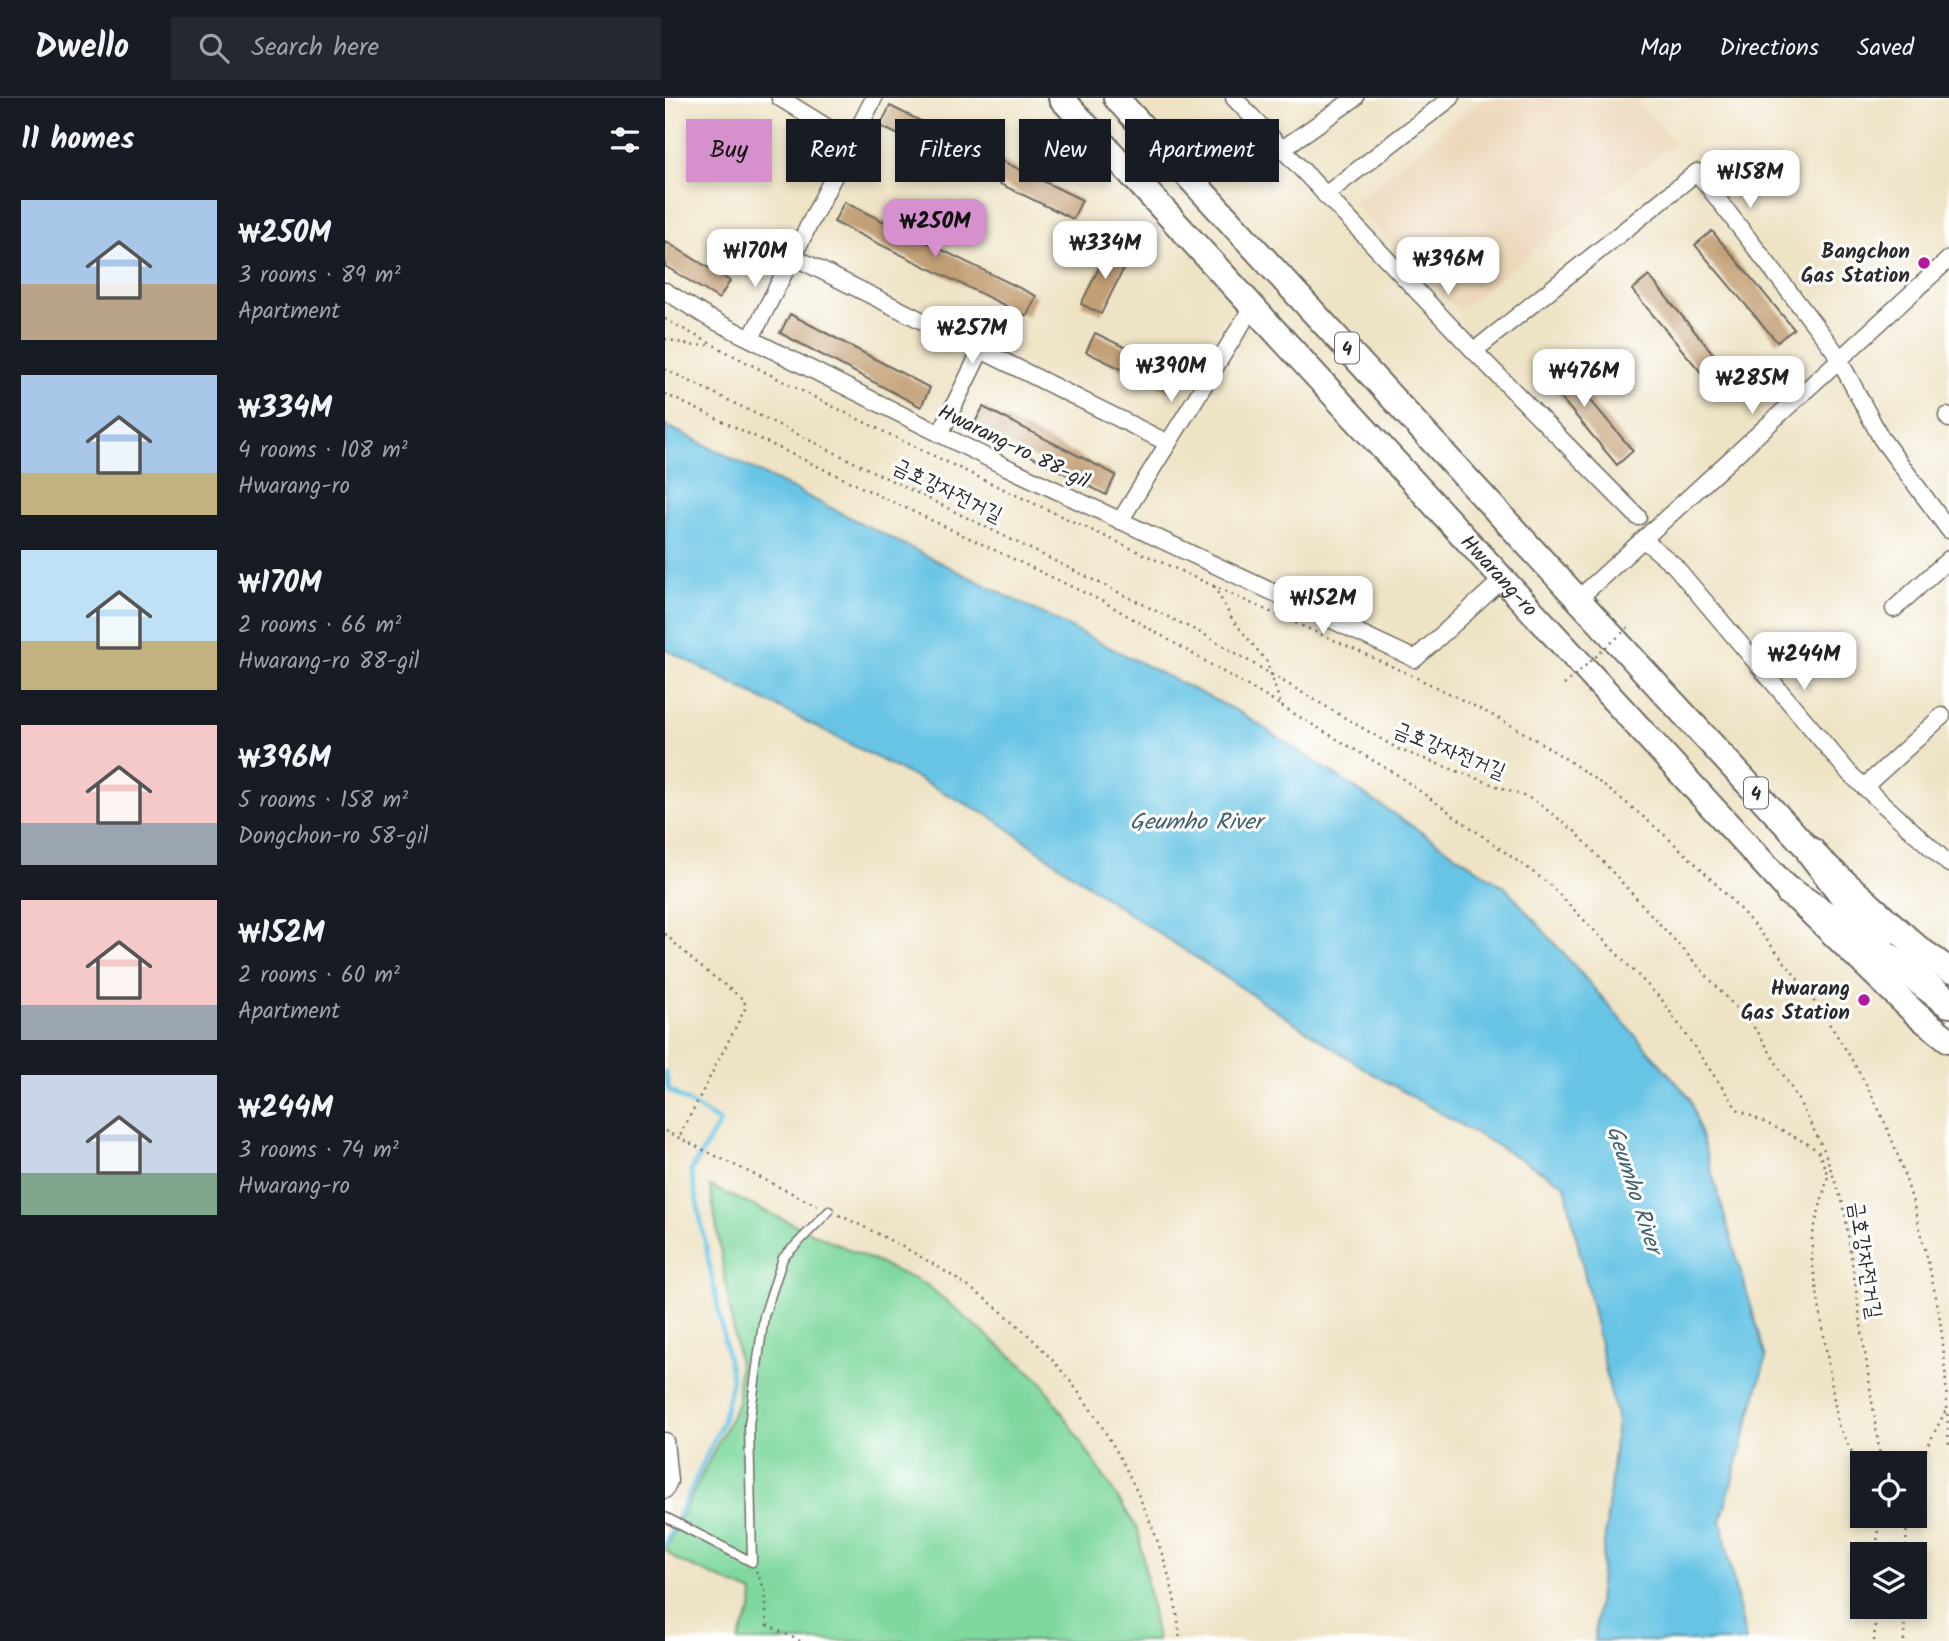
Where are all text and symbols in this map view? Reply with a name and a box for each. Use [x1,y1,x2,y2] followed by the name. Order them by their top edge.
[171,17,661,80] search box
[35,22,129,75] text: Dwello
[251,27,379,69] text: Search here
[195,29,233,67] icon: search
[1640,29,1682,68] text: Map
[1720,29,1819,68] text: Directions
[1857,29,1914,68] text: Saved
[21,116,134,164] text: 11 homes
[686,119,772,182] chip: Buy
[786,119,881,182] chip: Rent
[895,119,1005,182] chip: Filters
[1019,119,1111,182] chip: New
[1125,119,1279,182] chip: Apartment
[606,121,644,159] icon: filters
[1701,150,1799,210] pin: ₩158M
[1717,155,1783,191] text: ₩158M
[886,200,984,259] pin: ₩250M
[899,204,971,240] text: ₩250M
[238,210,331,258] text: ₩250M
[1056,222,1154,281] pin: ₩334M
[1069,226,1141,262] text: ₩334M
[77,228,161,312] icon: home
[706,230,804,289] pin: ₩170M
[723,234,787,270] text: ₩170M
[1801,236,1910,293] place label: Bangchon Gas Station
[1399,238,1497,297] pin: ₩396M
[1412,242,1484,278] text: ₩396M
[1916,255,1932,271] marker: Bangchon Gas Station
[238,258,401,294] text: 3 rooms · 89 m²
[238,294,340,330] text: Apartment
[923,306,1021,366] pin: ₩257M
[937,311,1007,347] text: ₩257M
[1335,332,1359,364] road number: 4
[1122,344,1220,404] pin: ₩390M
[1136,349,1206,385] text: ₩390M
[1535,350,1633,409] pin: ₩476M
[1549,354,1619,390] text: ₩476M
[1703,356,1801,416] pin: ₩285M
[1715,361,1789,397] text: ₩285M
[238,385,332,433] text: ₩334M
[932,396,1095,498] street label: Hwarang-ro 88-gil
[77,403,161,487] icon: home
[238,433,408,469] text: 4 rooms · 108 m²
[887,451,1008,532] street label: 금호강자전거길
[238,469,350,505] text: Hwarang-ro
[1451,528,1545,625] street label: Hwarang-ro
[238,560,322,608] text: ₩170M
[1274,576,1372,636] pin: ₩152M
[77,578,161,662] icon: home
[1290,581,1356,617] text: ₩152M
[238,608,401,644] text: 2 rooms · 66 m²
[1755,632,1853,692] pin: ₩244M
[1768,637,1840,673] text: ₩244M
[238,644,419,680] text: Hwarang-ro 88-gil
[1388,714,1511,789] street label: 금호강자전거길
[238,735,331,783] text: ₩396M
[77,753,161,837] icon: home
[1744,778,1768,808] road number: 4
[238,783,408,819] text: 5 rooms · 158 m²
[1130,805,1267,841] water label: Geumho River
[238,819,428,855] text: Dongchon-ro 58-gil
[238,910,325,958] text: ₩152M
[77,928,161,1012] icon: home
[238,958,400,994] text: 2 rooms · 60 m²
[1741,973,1850,1030] place label: Hwarang Gas Station
[1856,992,1872,1008] marker: Hwarang Gas Station
[238,994,340,1030] text: Apartment
[238,1085,333,1133] text: ₩244M
[77,1103,161,1187] icon: home
[1596,1121,1672,1262] water label: Geumho River
[238,1133,399,1169] text: 3 rooms · 74 m²
[238,1169,350,1205] text: Hwarang-ro
[1839,1199,1890,1321] street label: 금호강자전거길
[1850,1451,1927,1619] map controls
[1850,1451,1927,1528] button: locate
[1850,1542,1927,1619] button: layers

